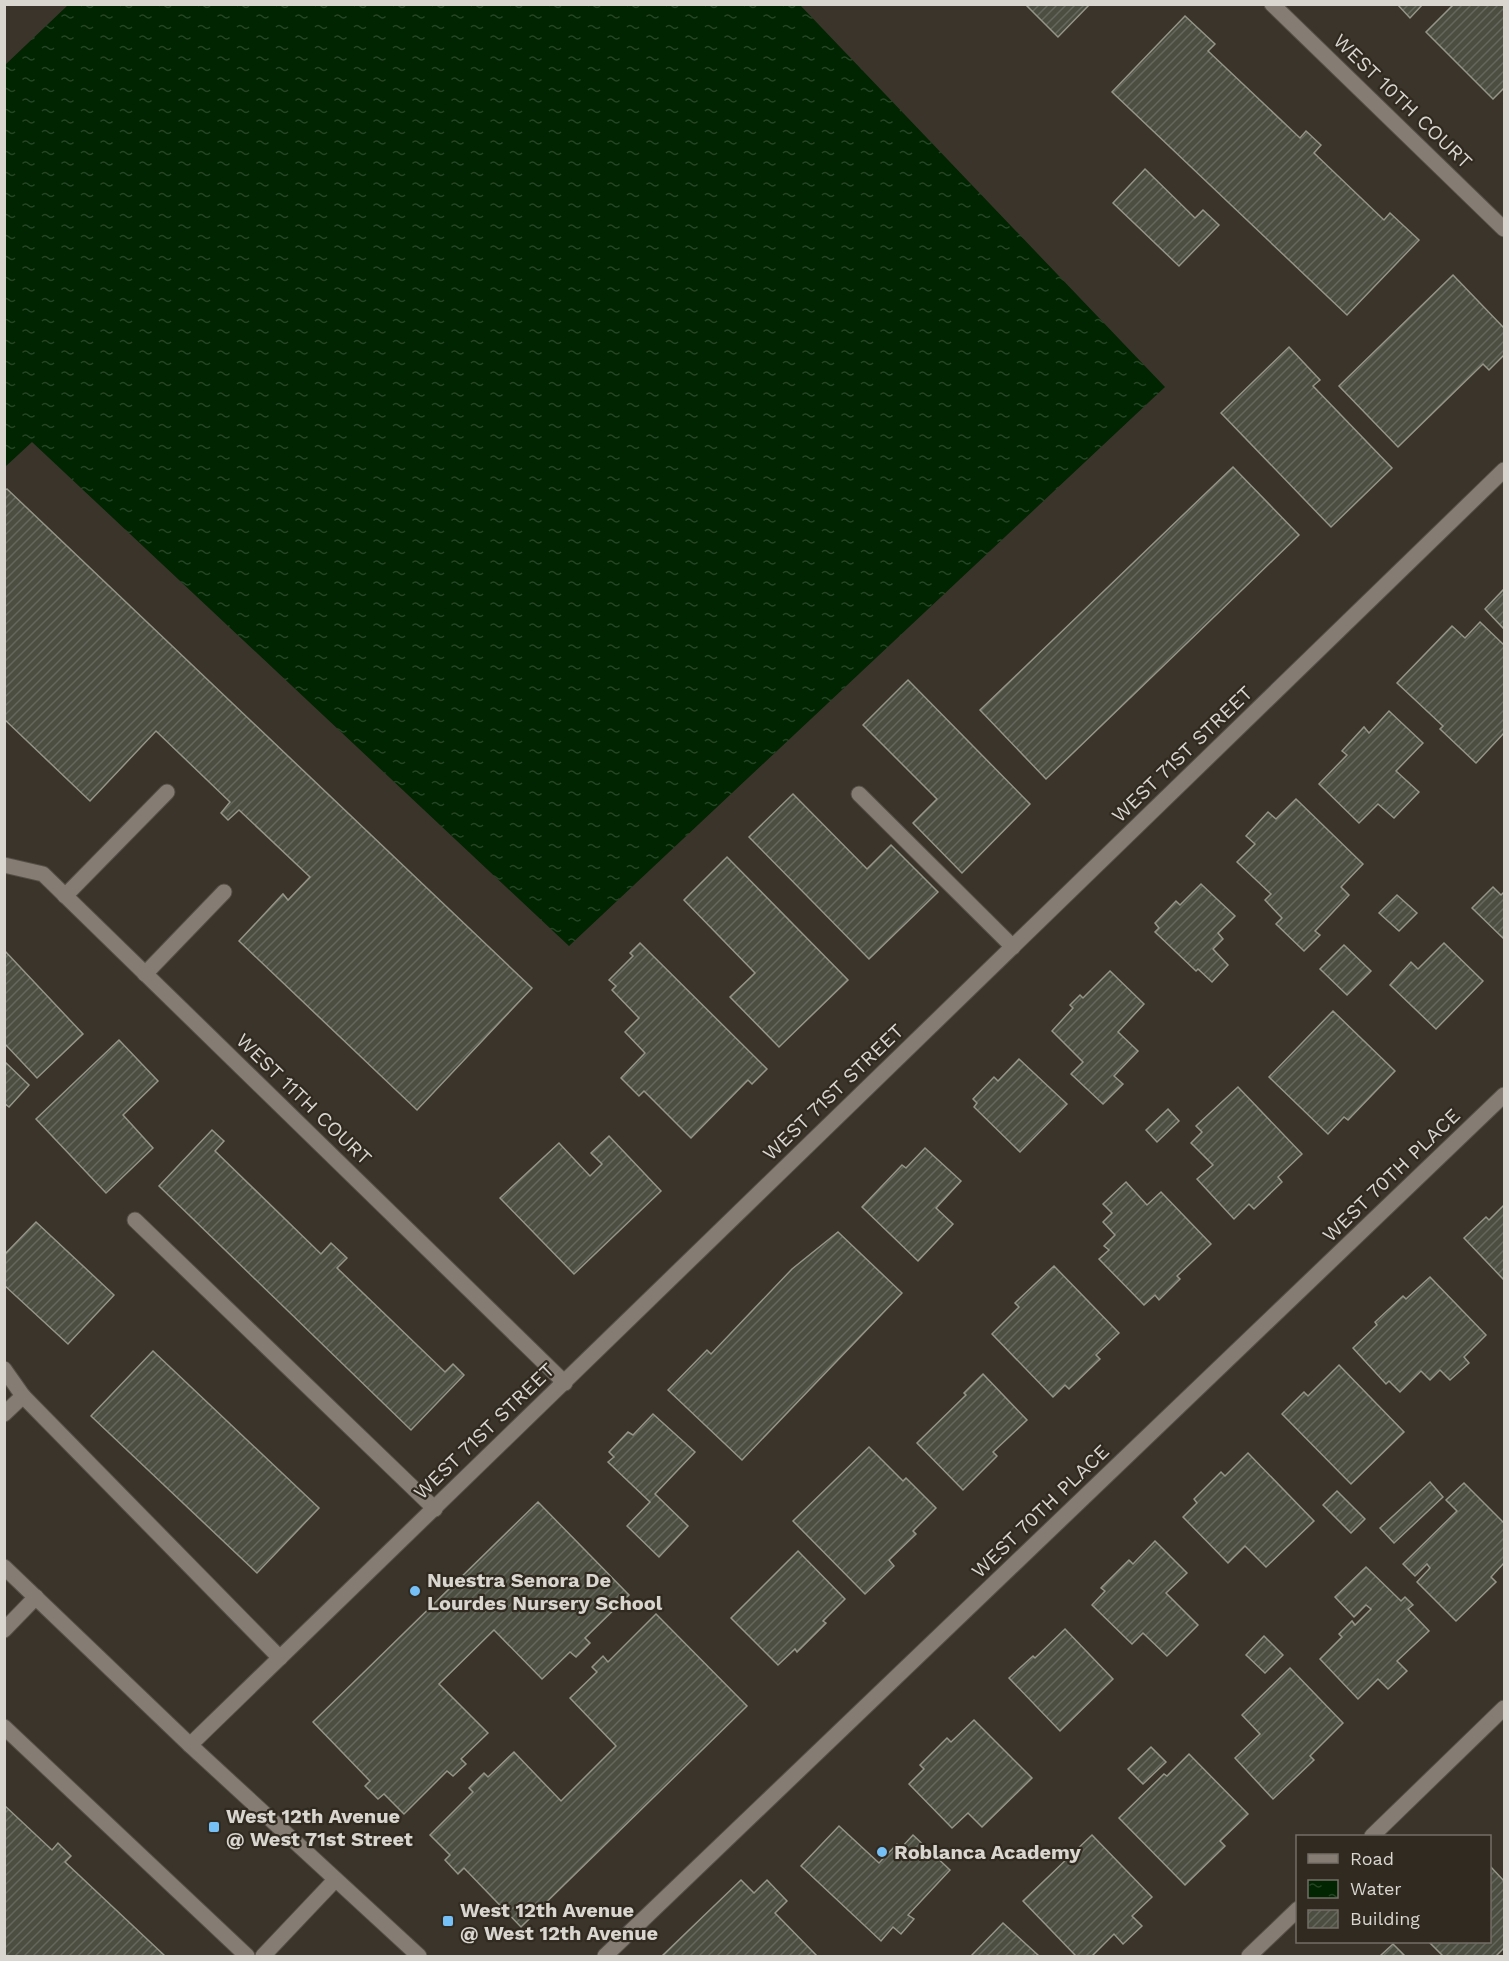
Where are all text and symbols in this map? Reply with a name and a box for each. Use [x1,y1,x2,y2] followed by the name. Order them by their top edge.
[1329,29,1477,173] street label: WEST 10TH COURT
[1107,681,1257,827] street label: WEST 71ST STREET
[758,1019,908,1165] street label: WEST 71ST STREET
[231,1028,377,1170] street label: WEST 11TH COURT
[1317,1103,1465,1247] street label: WEST 70TH PLACE
[409,1358,559,1504] street label: WEST 71ST STREET
[966,1439,1114,1583] street label: WEST 70TH PLACE
[427,1568,663,1615] place label: Nuestra Senora De Lourdes Nursery School
[408,1584,422,1598] marker: Nuestra Senora De Lourdes Nursery School
[226,1804,413,1851] place label: West 12th Avenue @ West 71st Street
[207,1820,221,1834] marker: West 12th Avenue @ West 71st Street
[1296,1835,1491,1943] legend
[894,1840,1081,1864] place label: Roblanca Academy
[875,1845,889,1859] marker: Roblanca Academy
[1350,1848,1394,1869] text: Road
[1350,1878,1402,1899] text: Water
[460,1898,658,1945] place label: West 12th Avenue @ West 12th Avenue
[1350,1908,1420,1929] text: Building
[441,1914,455,1928] marker: West 12th Avenue @ West 12th Avenue

